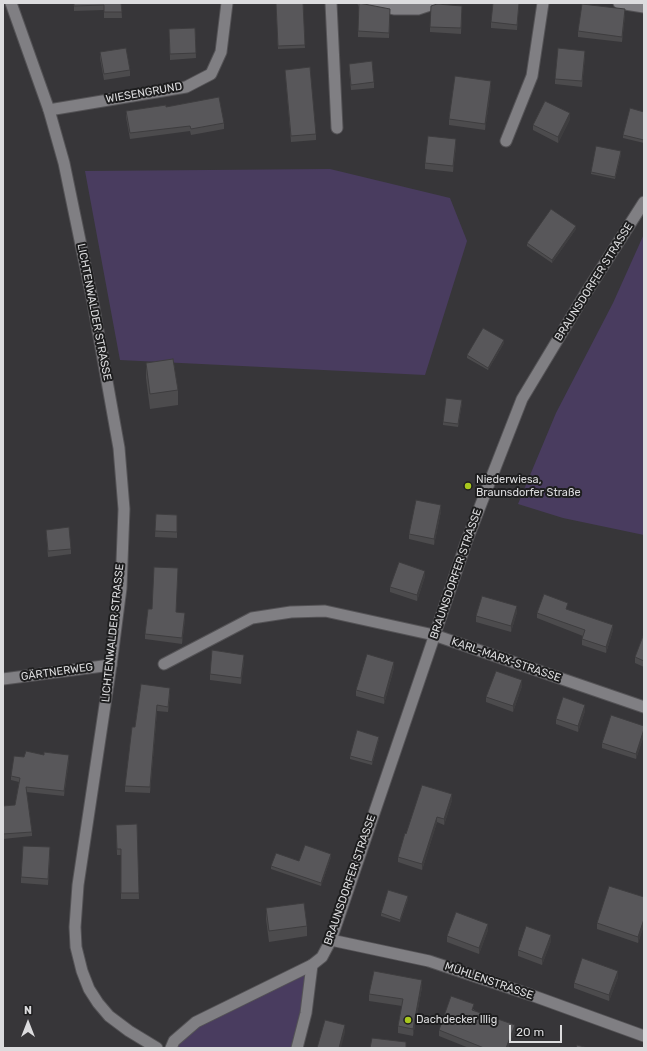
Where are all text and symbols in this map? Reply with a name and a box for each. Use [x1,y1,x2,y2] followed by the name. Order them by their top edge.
[105,80,183,106] street label: WIESENGRUND
[552,220,636,344] street label: BRAUNSDORFER STRASSE
[74,242,114,382] street label: LICHTENWALDER STRASSE
[476,473,581,499] place label: Niederwiesa, Braunsdorfer Straße
[463,481,473,491] marker: Niederwiesa, Braunsdorfer Straße
[427,507,485,641] street label: BRAUNSDORFER STRASSE
[99,563,127,703] street label: LICHTENWALDER STRASSE
[450,635,562,685] street label: KARL-MARX-STRASSE
[20,660,94,684] street label: GÄRTNERWEG
[321,813,379,947] street label: BRAUNSDORFER STRASSE
[443,960,535,1002] street label: MÜHLENSTRASSE
[8,1003,48,1043] north arrow
[24,1004,32,1017] text: N
[416,1013,497,1027] place label: Dachdecker Illig
[403,1015,413,1025] marker: Dachdecker Illig
[511,1017,564,1043] scale bar
[516,1025,544,1039] text: 20 m

